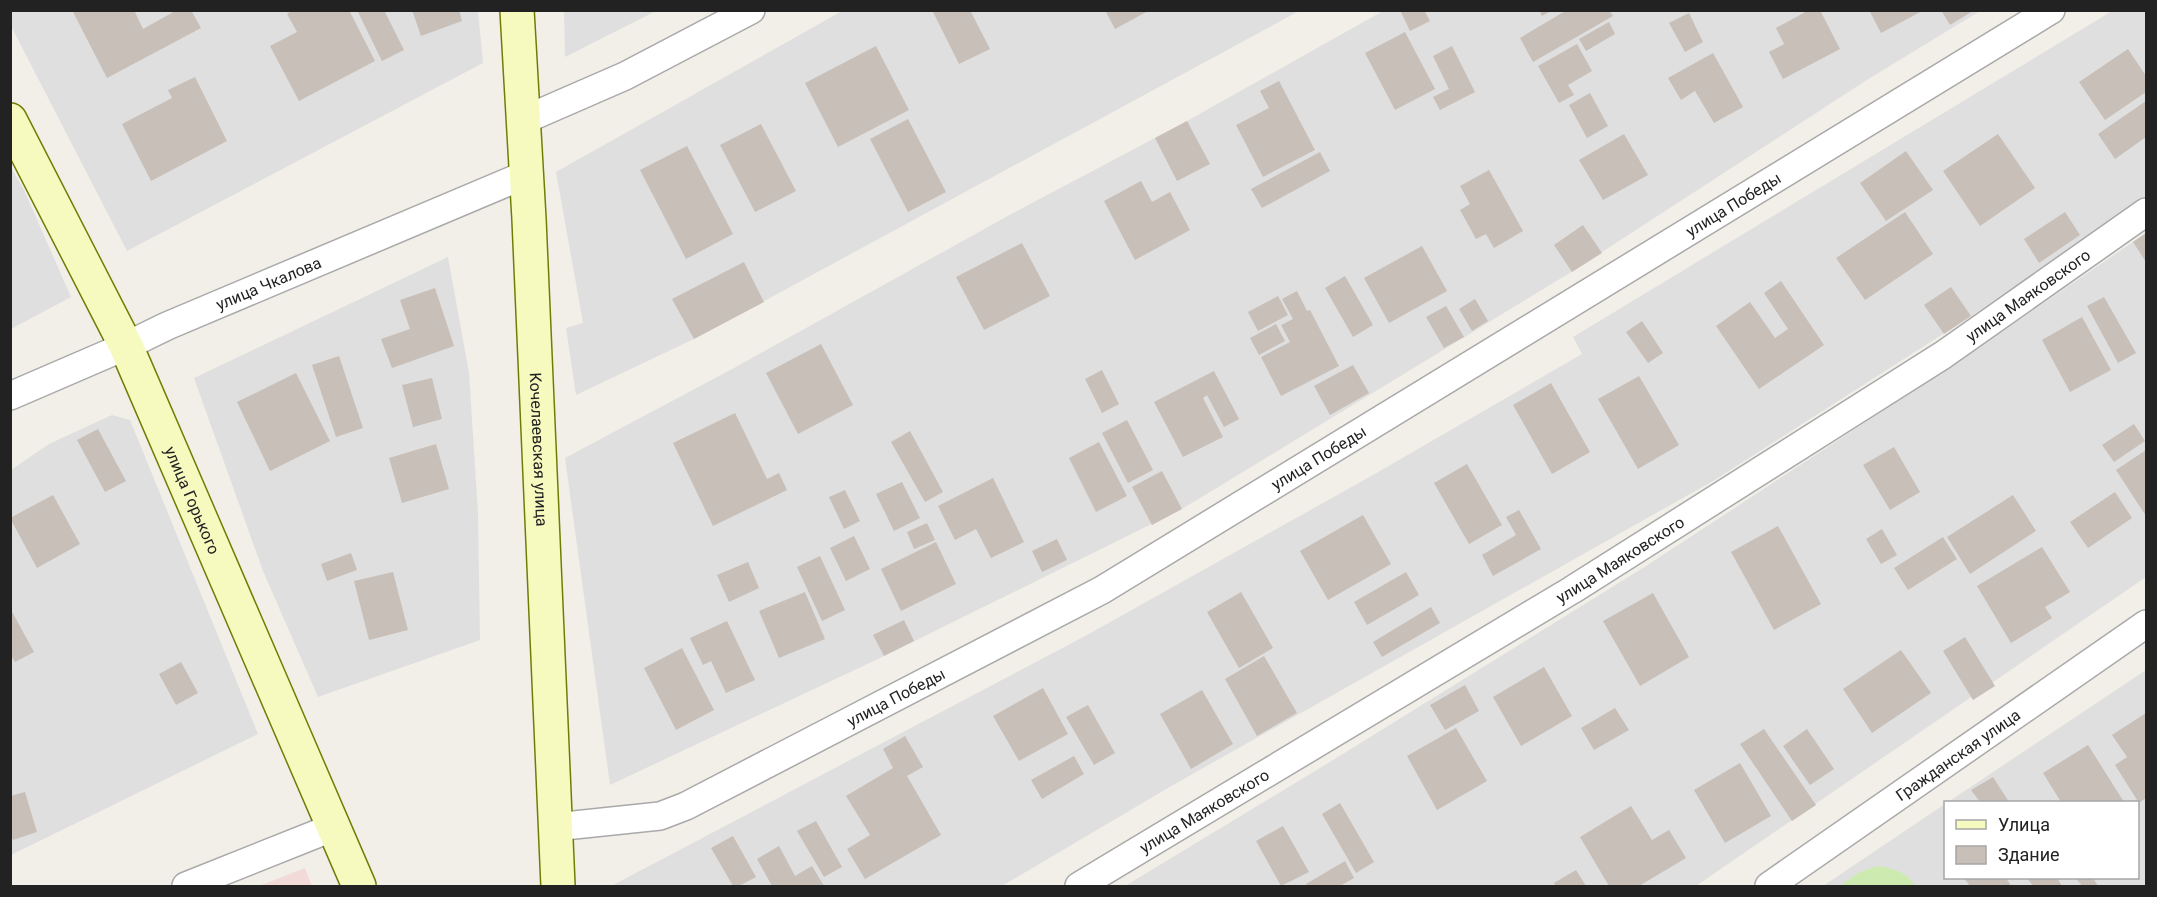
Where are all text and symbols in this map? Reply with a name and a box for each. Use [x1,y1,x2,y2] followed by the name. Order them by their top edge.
[1682,168,1784,240] street label: улица Победы
[1962,245,2094,346] street label: улица Маяковского
[213,253,324,314] street label: улица Чкалова
[526,372,552,527] street label: Кочелаевская улица
[1268,421,1370,494] street label: улица Победы
[161,443,224,557] street label: улица Горького
[1553,512,1688,607] street label: улица Маяковского
[844,664,948,730] street label: улица Победы
[1892,705,2024,805] street label: Гражданская улица
[1136,765,1272,857] street label: улица Маяковского
[1944,801,2139,879] legend
[1998,814,2050,835] text: Улица
[1998,844,2060,865] text: Здание

